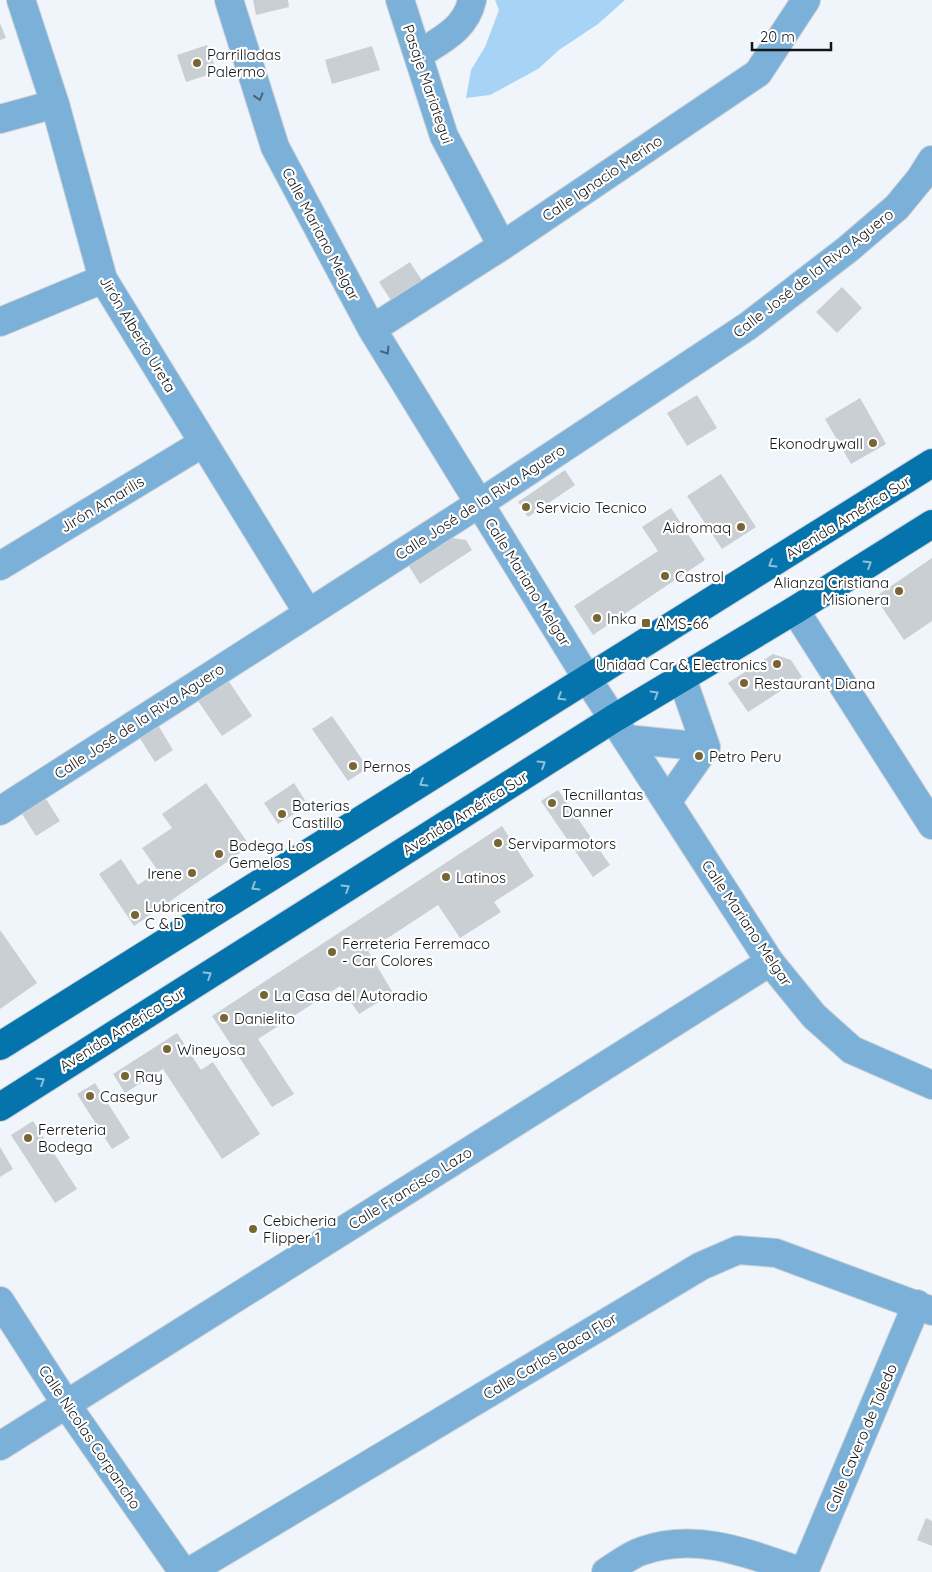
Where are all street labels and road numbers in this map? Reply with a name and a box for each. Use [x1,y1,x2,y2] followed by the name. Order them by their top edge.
[399,22,457,146] street label: Pasaje Mariategui
[538,131,666,225] street label: Calle Ignacio Merino
[278,164,364,304] street label: Calle Mariano Melgar
[729,204,897,342] street label: Calle José de la Riva Aguero
[96,272,180,396] street label: Jirón Alberto Ureta
[392,440,568,564] street label: Calle José de la Riva Aguero
[782,471,914,563] street label: Avenida América Sur
[57,472,147,536] street label: Jirón Amarilis
[481,514,575,650] street label: Calle Mariano Melgar
[51,659,227,783] street label: Calle José de la Riva Aguero
[399,767,531,859] street label: Avenida América Sur
[698,856,796,990] street label: Calle Mariano Melgar
[56,983,188,1075] street label: Avenida América Sur
[345,1142,475,1234] street label: Calle Francisco Lazo
[480,1308,621,1403] street label: Calle Carlos Baca Flor
[35,1361,145,1513] street label: Calle Nicolas Corpancho
[821,1361,901,1515] street label: Calle Cavero de Toledo

